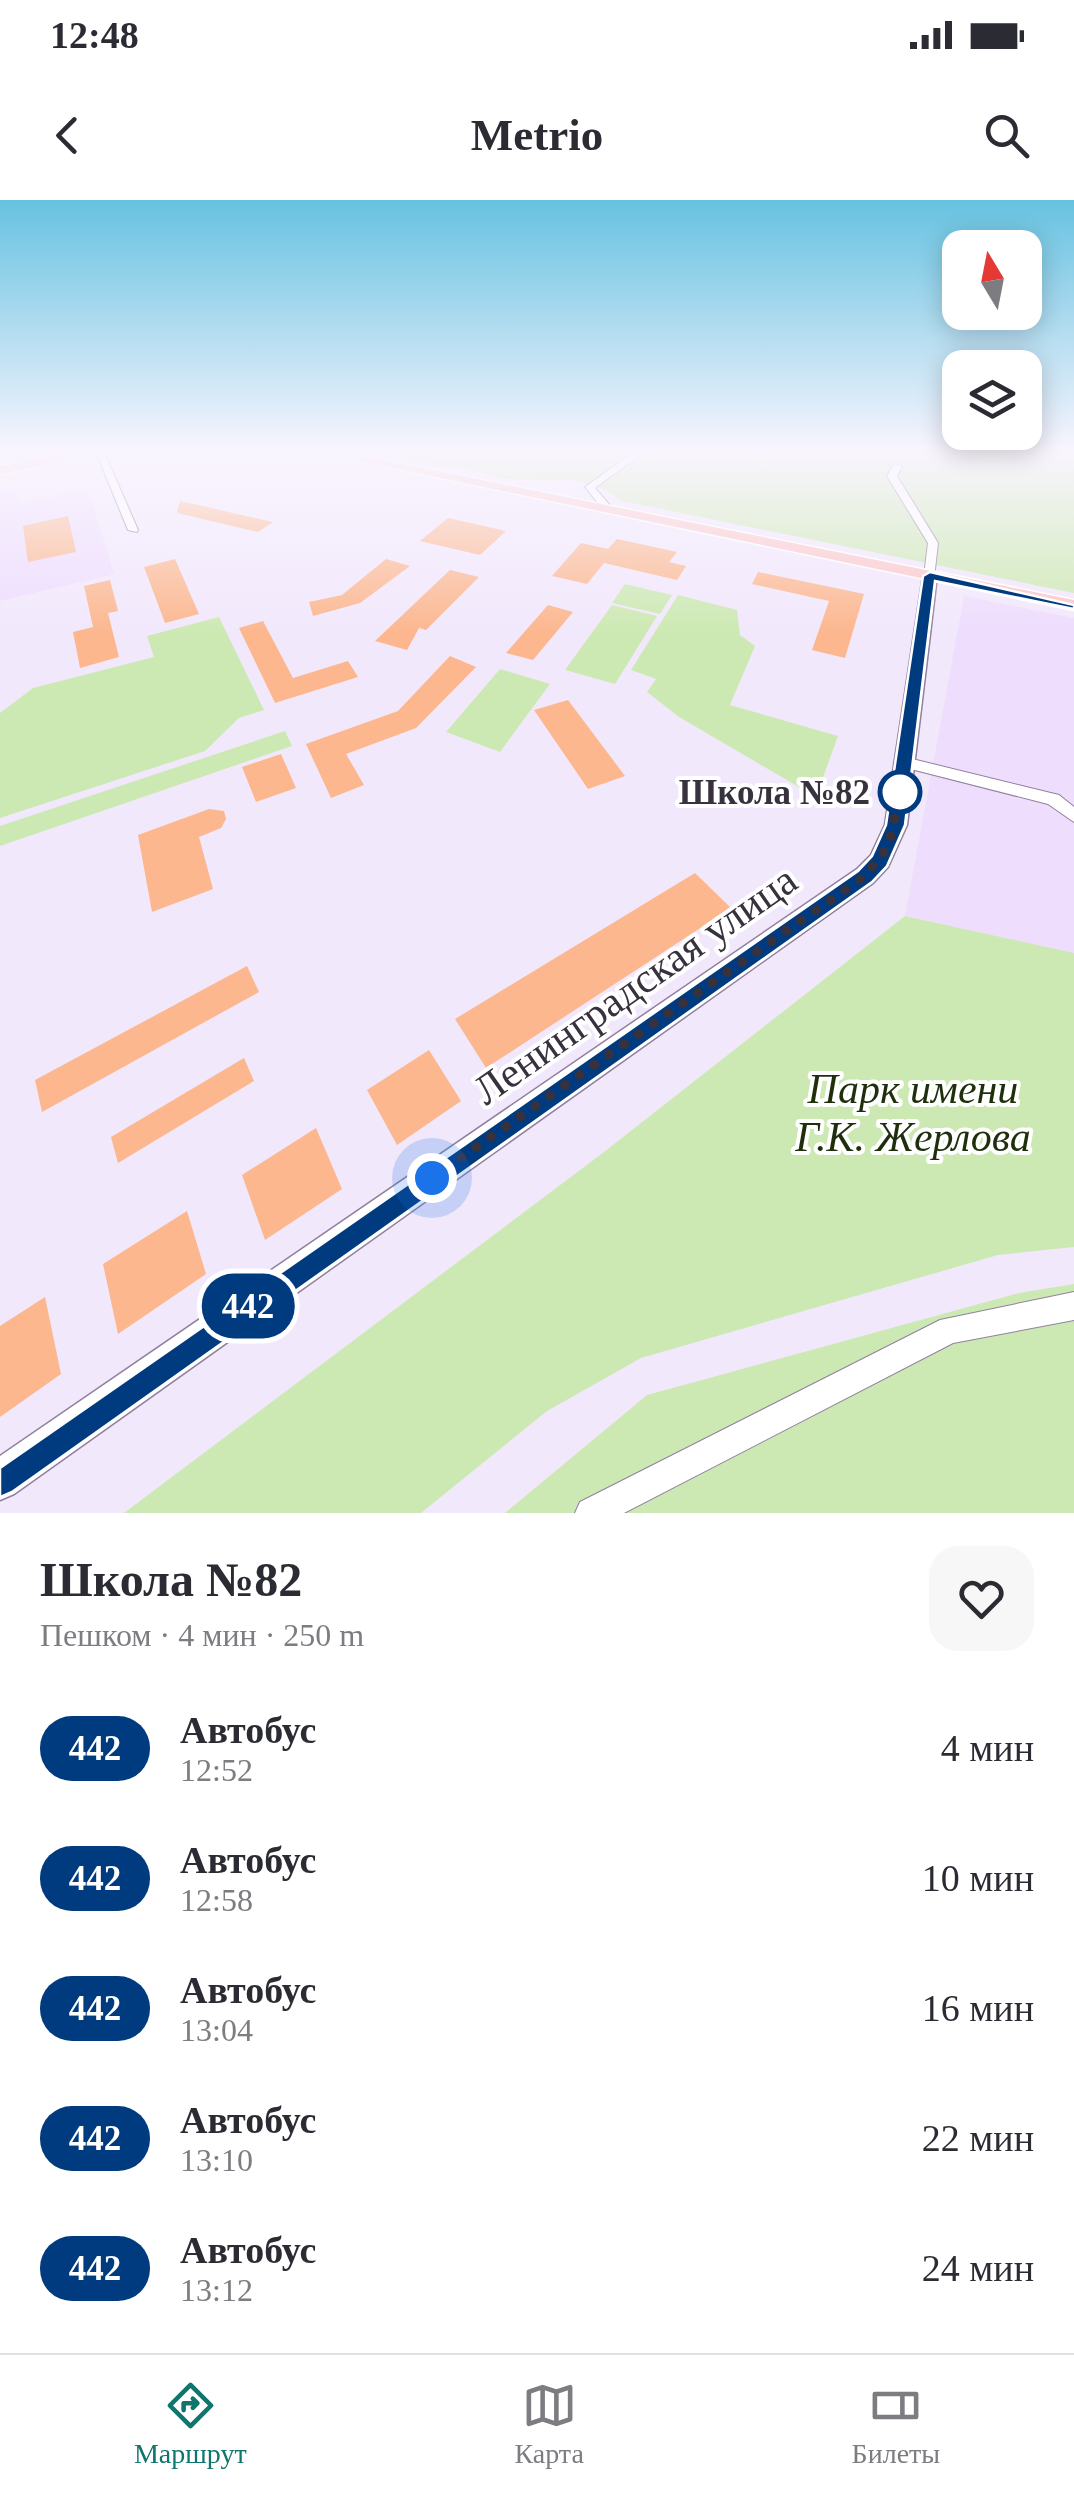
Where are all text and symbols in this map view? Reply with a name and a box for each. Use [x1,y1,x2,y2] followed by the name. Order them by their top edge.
[50,14,139,56] text: 12:48
[40,108,95,163] icon: back
[979,108,1034,163] icon: search
[471,110,603,160] text: Metrio
[942,230,1042,330] north arrow
[942,230,1042,450] map controls
[942,350,1042,450] button: layers
[879,771,921,813] marker: Школа №82
[679,773,870,812] place label: Школа №82
[465,856,805,1114] street label: Ленинградская улица
[794,1066,1031,1160] park label: Парк имени Г.К. Жерлова
[407,1153,457,1203] your location
[190,1274,306,1338] line badge: 442
[222,1287,274,1326] text: 442
[929,1546,1034,1651] button: heart
[40,1553,302,1606] text: Школа №82
[40,1617,364,1653] text: Пешком · 4 мин · 250 m
[180,1709,316,1751] text: Автобус
[941,1727,1034,1769] text: 4 мин
[69,1729,121,1768] text: 442
[180,1752,253,1788] text: 12:52
[180,1839,316,1881] text: Автобус
[922,1857,1034,1899] text: 10 мин
[69,1859,121,1898] text: 442
[180,1882,253,1918] text: 12:58
[180,1969,316,2011] text: Автобус
[922,1987,1034,2029] text: 16 мин
[69,1989,121,2028] text: 442
[180,2012,253,2048] text: 13:04
[180,2099,316,2141] text: Автобус
[922,2117,1034,2159] text: 22 мин
[69,2119,121,2158] text: 442
[180,2142,253,2178] text: 13:10
[180,2229,316,2271] text: Автобус
[922,2247,1034,2289] text: 24 мин
[69,2249,121,2288] text: 442
[180,2272,253,2308] text: 13:12
[134,2378,247,2470] tab: Маршрут
[514,2378,584,2470] tab: Карта
[852,2378,940,2470] tab: Билеты

